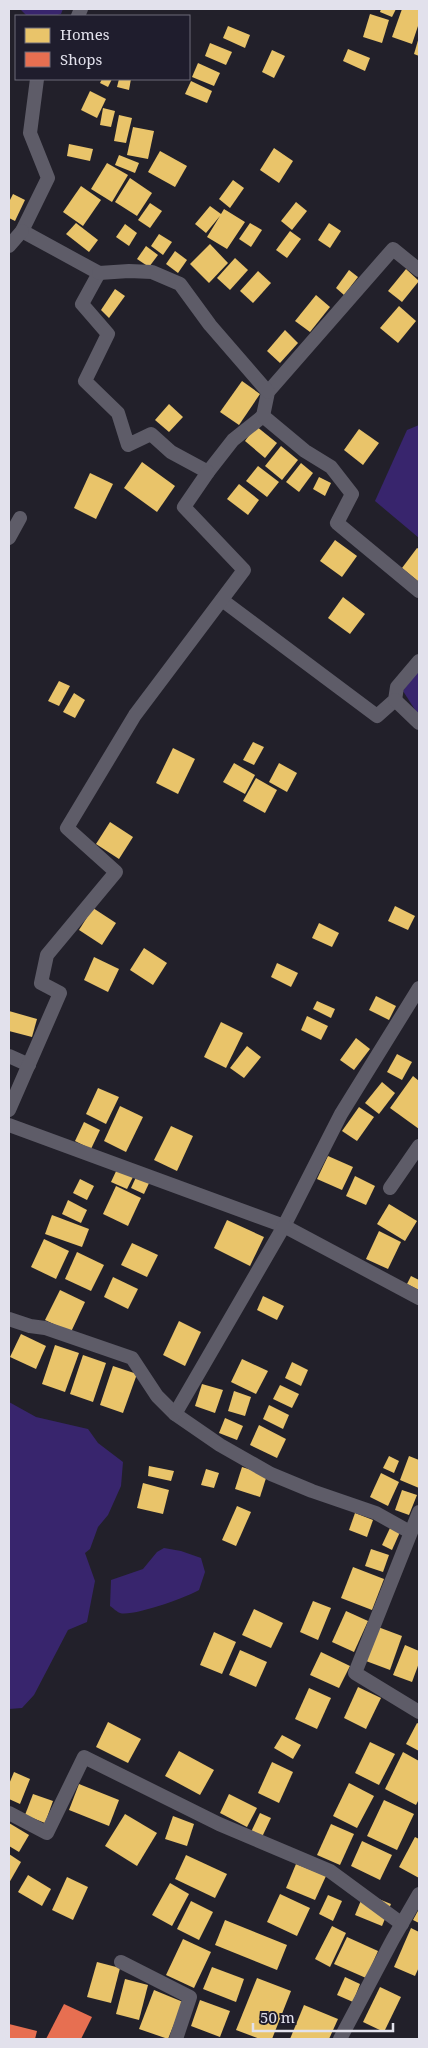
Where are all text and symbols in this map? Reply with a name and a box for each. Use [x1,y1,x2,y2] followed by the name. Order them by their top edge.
[15,15,190,80] legend
[60,24,110,44] text: Homes
[60,49,103,69] text: Shops
[253,2000,393,2032] scale bar
[260,2007,295,2027] text: 50 m

